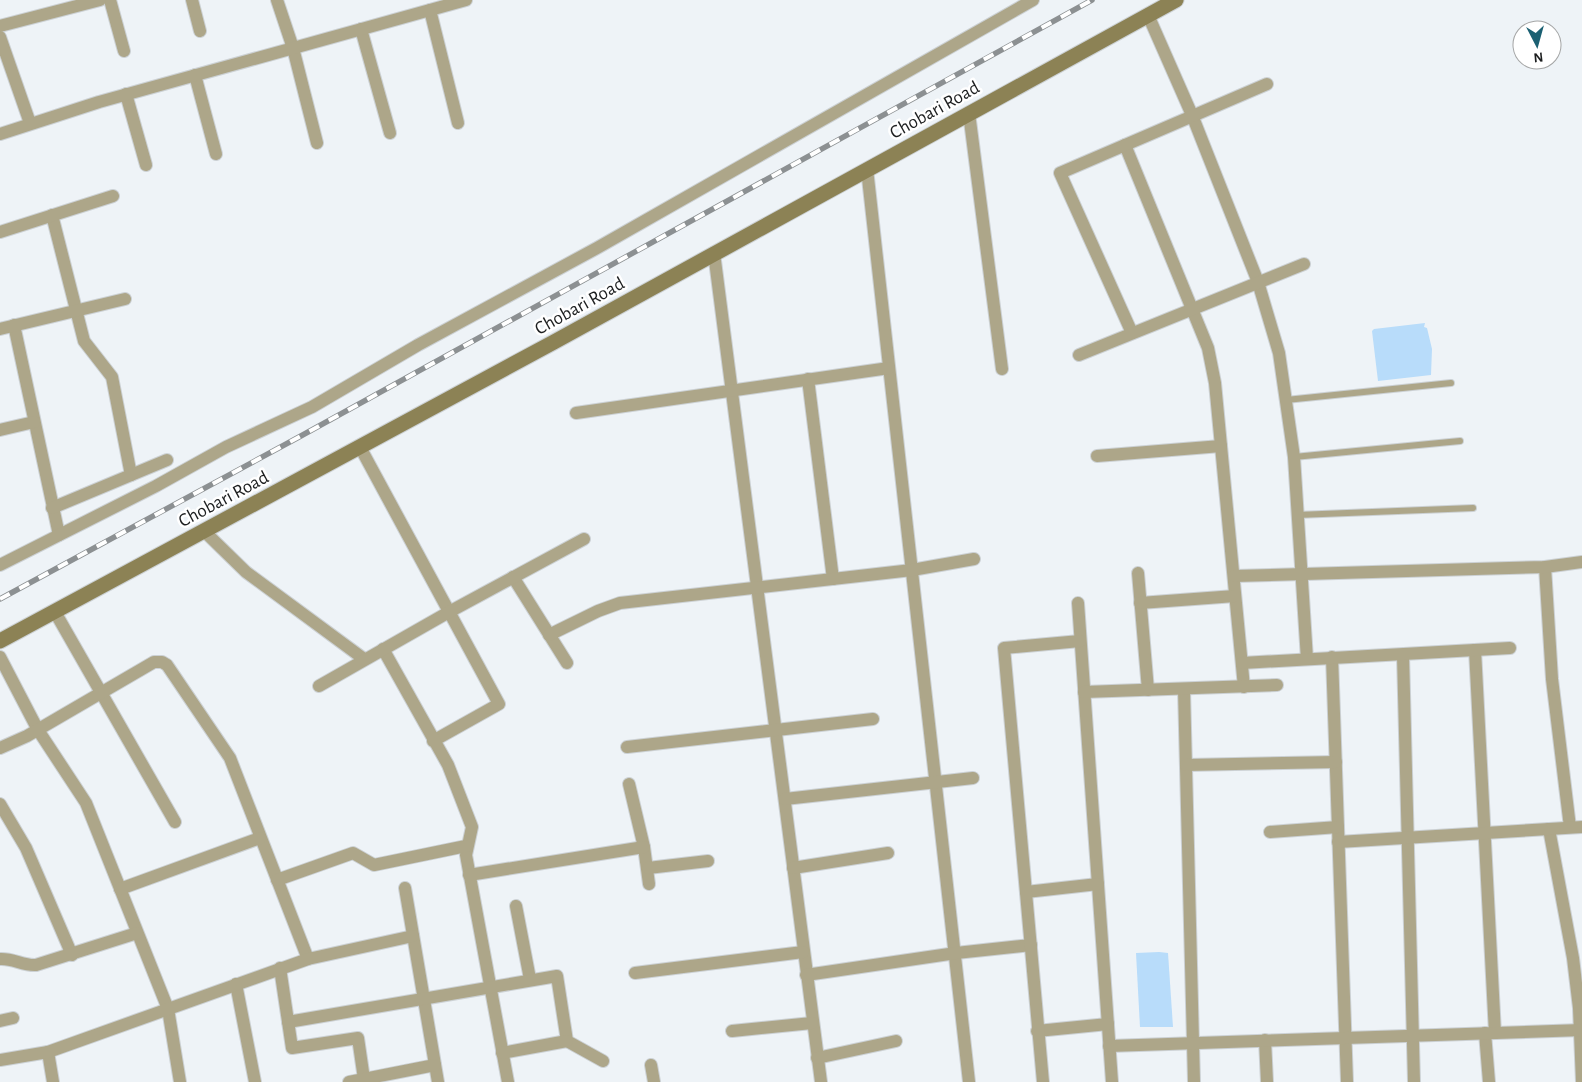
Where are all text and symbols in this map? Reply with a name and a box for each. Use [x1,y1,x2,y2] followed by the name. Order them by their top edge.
[1512,20,1562,70] north arrow
[1533,49,1544,64] text: N
[887,78,983,143] street label: Chobari Road
[532,274,628,339] street label: Chobari Road
[175,468,272,531] street label: Chobari Road

